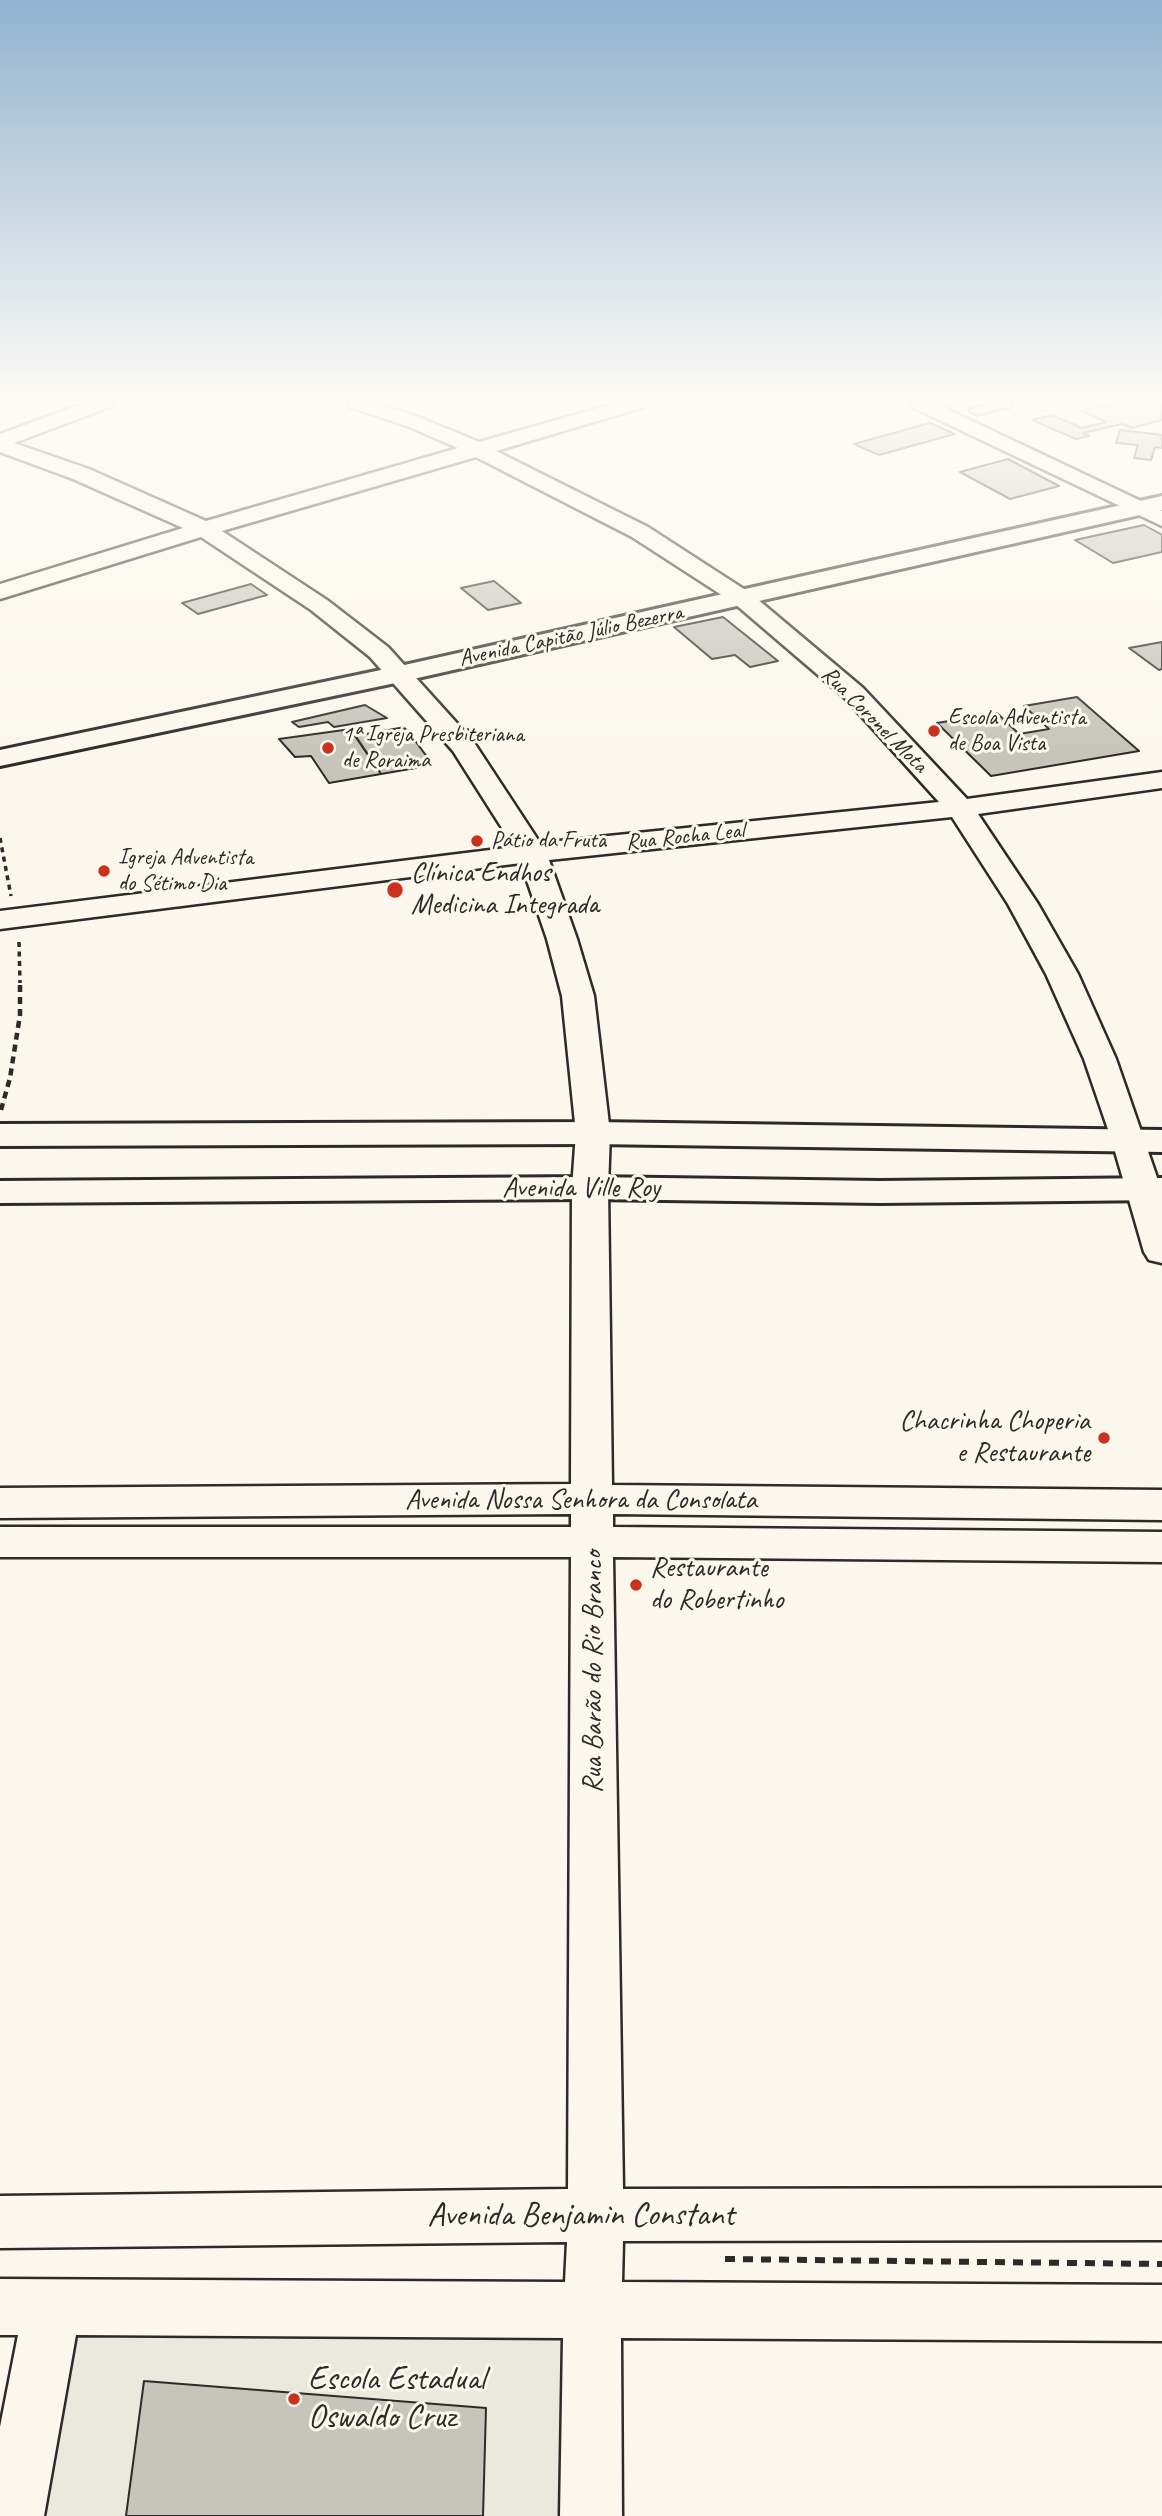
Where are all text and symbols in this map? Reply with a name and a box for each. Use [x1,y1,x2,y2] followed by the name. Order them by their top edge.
[457,599,685,673] street label: Avenida Capitão Júlio Bezerra
[815,661,933,779] street label: Rua Coronel Mota
[948,704,1086,758] place label: Escola Adventista de Boa Vista
[342,721,524,775] place label: 1ª Igreja Presbiteriana de Roraima
[926,723,942,739] marker: Escola Adventista de Boa Vista
[320,740,336,756] marker: 1ª Igreja Presbiteriana de Roraima
[624,817,746,857] street label: Rua Rocha Leal
[491,827,606,855] place label: Pátio da Fruta
[469,833,485,849] marker: Pátio da Fruta
[118,844,253,898] place label: Igreja Adventista do Sétimo Dia
[411,857,599,923] place label: Clínica Endhos Medicina Integrada
[96,863,112,879] marker: Igreja Adventista do Sétimo Dia
[385,880,405,900] marker: Clínica Endhos Medicina Integrada
[502,1172,660,1206] street label: Avenida Ville Roy
[900,1405,1090,1471] place label: Chacrinha Choperia e Restaurante
[1096,1430,1112,1446] marker: Chacrinha Choperia e Restaurante
[405,1484,757,1518] street label: Avenida Nossa Senhora da Consolata
[577,1551,611,1793] street label: Rua Barão do Rio Branco
[650,1552,783,1618] place label: Restaurante do Robertinho
[628,1577,644,1593] marker: Restaurante do Robertinho
[428,2196,734,2236] street label: Avenida Benjamin Constant
[308,2360,485,2438] place label: Escola Estadual Oswaldo Cruz
[286,2391,302,2407] marker: Escola Estadual Oswaldo Cruz

